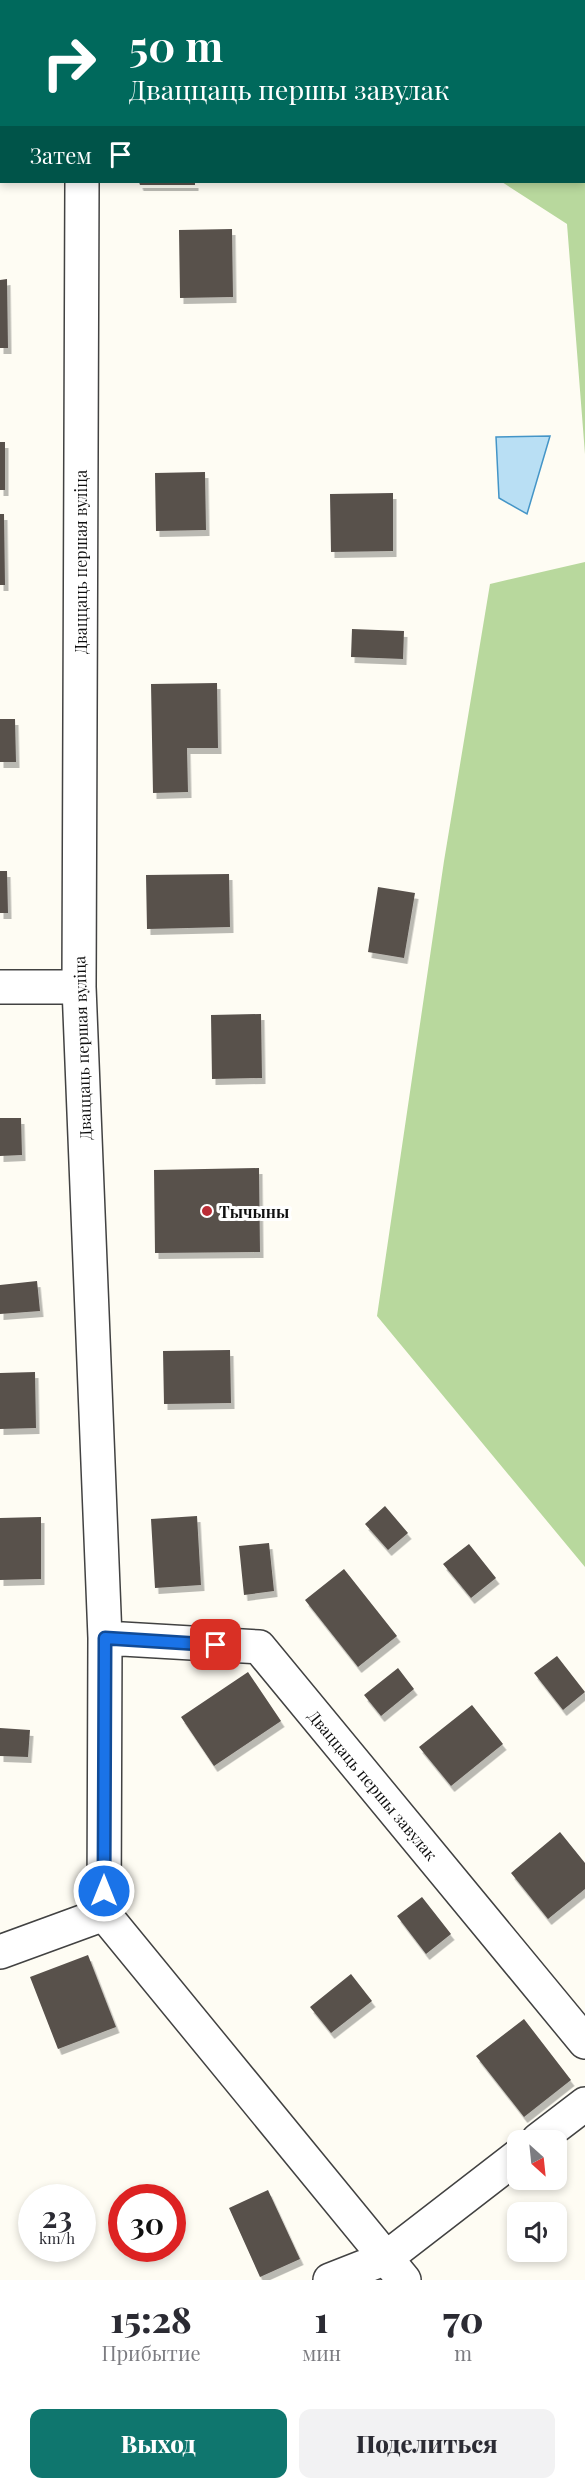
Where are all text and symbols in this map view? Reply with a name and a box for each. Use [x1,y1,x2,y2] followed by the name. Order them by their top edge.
[129,17,223,73] text: 50 m
[30,24,108,102] icon: right
[129,71,449,107] text: Дваццаць першы завулак
[104,138,137,171] icon: arrive
[30,140,92,170] text: Затем
[70,470,91,654] street label: Дваццаць першая вуліца
[68,956,96,1140] street label: Дваццаць першая вуліца
[219,1201,289,1222] place label: Тычыны
[200,1204,214,1218] marker: Тычыны
[190,1619,241,1670] pin
[199,1628,232,1661] icon: arrive
[304,1706,442,1864] street label: Дваццаць першы завулак
[72,1859,136,1923] position arrow
[507,2130,567,2190] north arrow
[507,2130,567,2262] map controls
[108,2184,186,2262] speed limit sign: 30
[42,2196,72,2236] text: 23
[507,2202,567,2262] button: sound
[39,2228,75,2248] text: km/h
[110,2294,192,2342] text: 15:28
[315,2294,329,2342] text: 1
[443,2294,483,2342] text: 70
[102,2339,201,2366] text: Прибытие
[302,2339,341,2366] text: мин
[454,2339,472,2366] text: m
[30,2409,287,2478] button: Выход
[299,2409,555,2478] button: Поделиться

